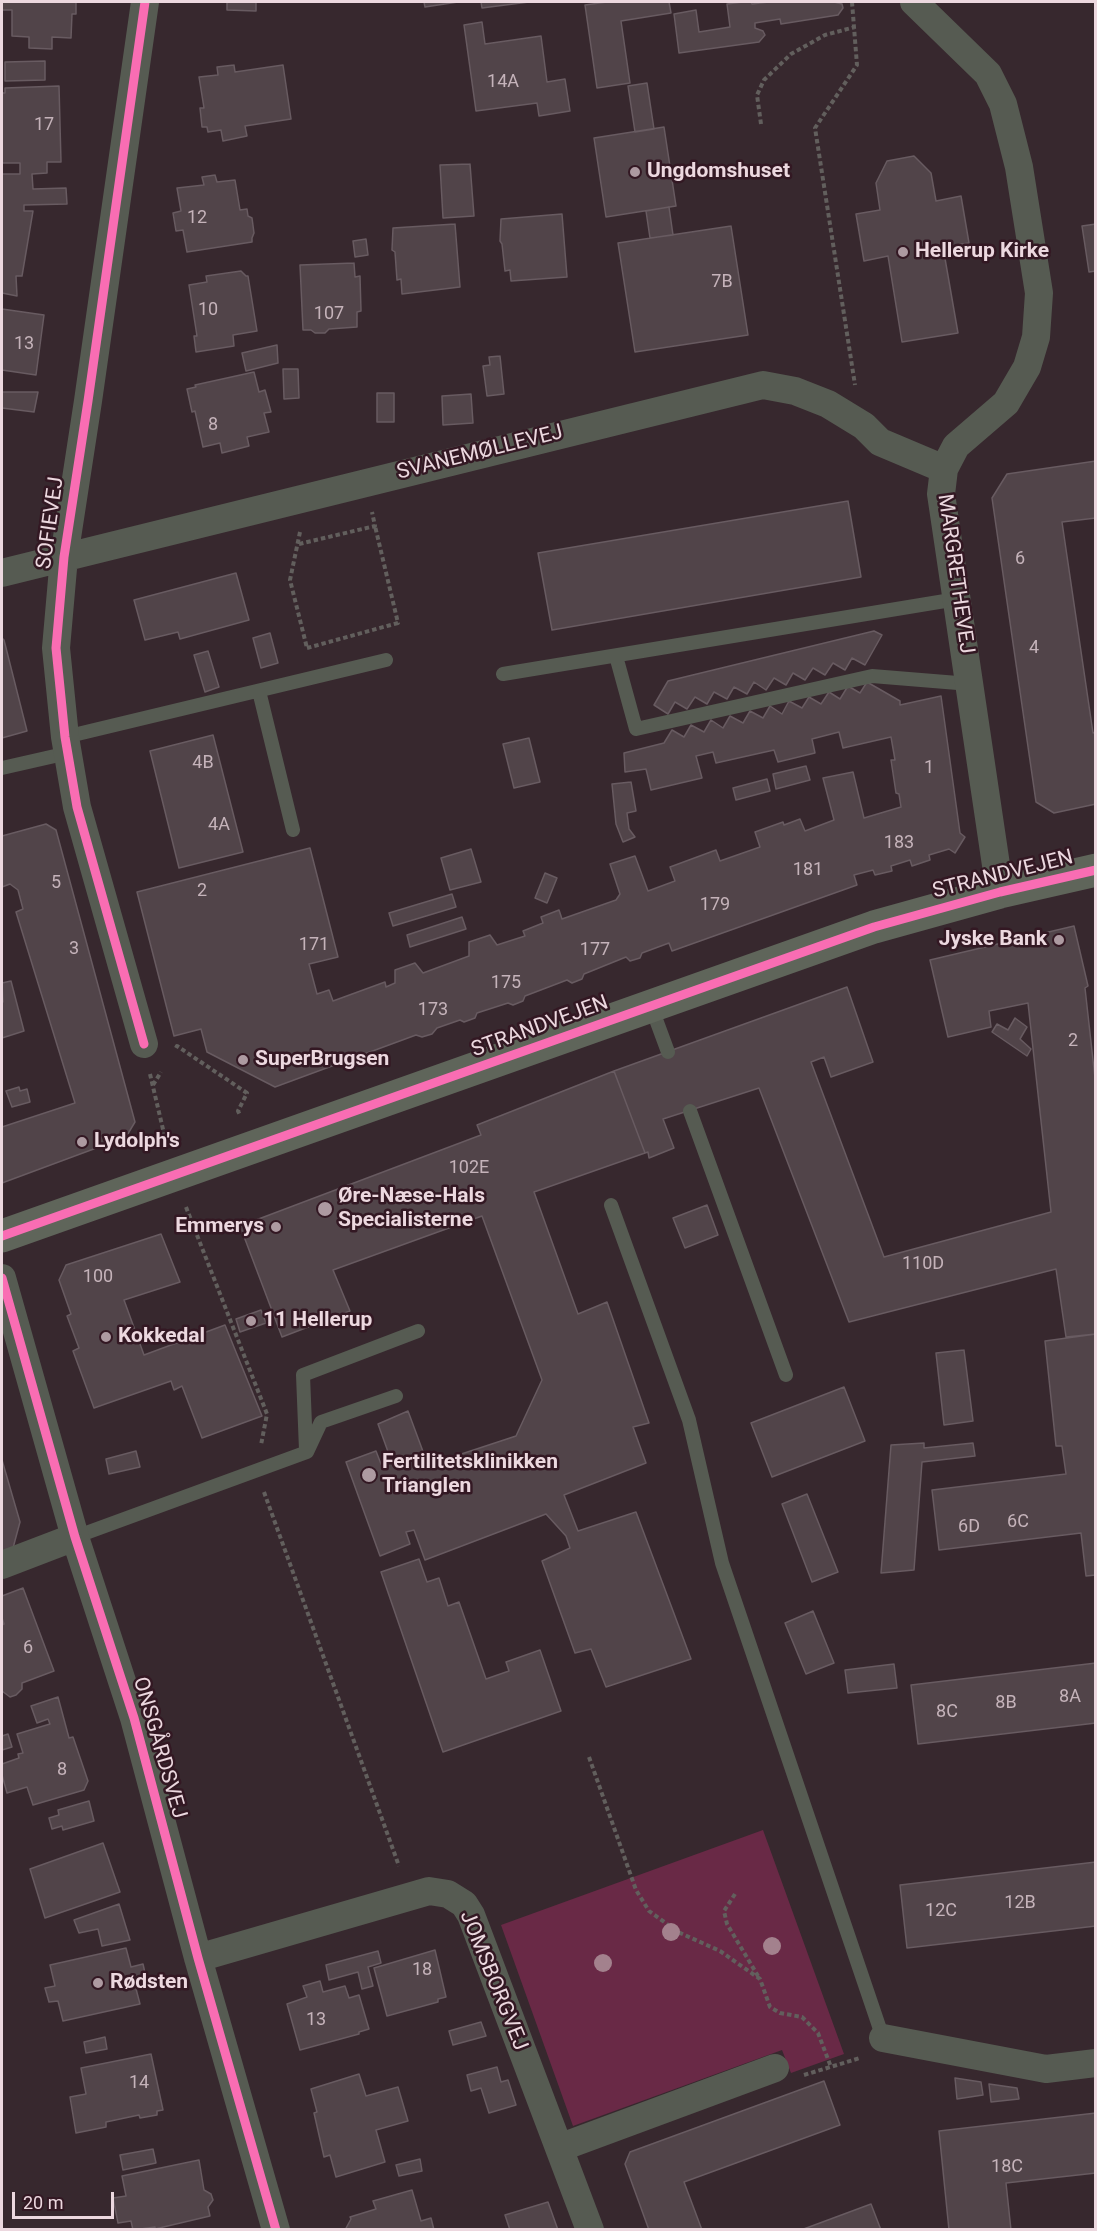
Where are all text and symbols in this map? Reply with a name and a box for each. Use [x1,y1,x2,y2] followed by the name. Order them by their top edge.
[487,71,519,93] house number: 14A
[34,114,54,136] house number: 17
[647,159,790,185] place label: Ungdomshuset
[628,165,642,179] marker: Ungdomshuset
[187,207,207,229] house number: 12
[915,239,1049,265] place label: Hellerup Kirke
[896,245,910,259] marker: Hellerup Kirke
[711,271,733,293] house number: 7B
[198,299,218,321] house number: 10
[314,303,344,325] house number: 107
[14,333,34,355] house number: 13
[208,414,218,436] house number: 8
[395,420,565,486] street label: SVANEMØLLEVEJ
[32,475,70,571] street label: SOFIEVEJ
[931,493,979,655] street label: MARGRETHEVEJ
[1015,548,1025,570] house number: 6
[1029,637,1039,659] house number: 4
[192,752,214,774] house number: 4B
[924,757,934,779] house number: 1
[208,814,230,836] house number: 4A
[884,832,914,854] house number: 183
[930,845,1076,905] street label: STRANDVEJEN
[793,859,823,881] house number: 181
[51,872,61,894] house number: 5
[197,880,207,902] house number: 2
[700,894,730,916] house number: 179
[939,927,1047,953] place label: Jyske Bank
[1052,933,1066,947] marker: Jyske Bank
[299,934,329,956] house number: 171
[69,938,79,960] house number: 3
[580,939,610,961] house number: 177
[491,972,521,994] house number: 175
[468,991,612,1063] street label: STRANDVEJEN
[418,999,448,1021] house number: 173
[1068,1030,1078,1052] house number: 2
[255,1047,389,1073] place label: SuperBrugsen
[236,1053,250,1067] marker: SuperBrugsen
[94,1129,180,1155] place label: Lydolph's
[75,1135,89,1149] marker: Lydolph's
[449,1157,489,1179] house number: 102E
[338,1184,485,1234] place label: Øre-Næse-Hals Specialisterne
[316,1200,334,1218] marker: Øre-Næse-Hals Specialisterne
[175,1214,264,1240] place label: Emmerys
[269,1220,283,1234] marker: Emmerys
[902,1253,944,1275] house number: 110D
[83,1266,113,1288] house number: 100
[263,1308,372,1334] place label: 11 Hellerup
[244,1314,258,1328] marker: 11 Hellerup
[118,1324,205,1350] place label: Kokkedal
[99,1330,113,1344] marker: Kokkedal
[382,1450,558,1500] place label: Fertilitetsklinikken Trianglen
[360,1466,378,1484] marker: Fertilitetsklinikken Trianglen
[1007,1511,1029,1533] house number: 6C
[958,1516,980,1538] house number: 6D
[23,1637,33,1659] house number: 6
[127,1674,191,1822] street label: ONSGÅRDSVEJ
[1059,1686,1081,1708] house number: 8A
[995,1692,1017,1714] house number: 8B
[936,1701,958,1723] house number: 8C
[57,1759,67,1781] house number: 8
[1004,1892,1036,1914] house number: 12B
[925,1900,957,1922] house number: 12C
[454,1907,532,2055] street label: JOMSBORGVEJ
[412,1959,432,1981] house number: 18
[110,1970,188,1996] place label: Rødsten
[91,1976,105,1990] marker: Rødsten
[306,2009,326,2031] house number: 13
[129,2072,149,2094] house number: 14
[991,2156,1023,2178] house number: 18C
[15,2180,117,2218] scale bar
[23,2192,63,2213] text: 20 m

